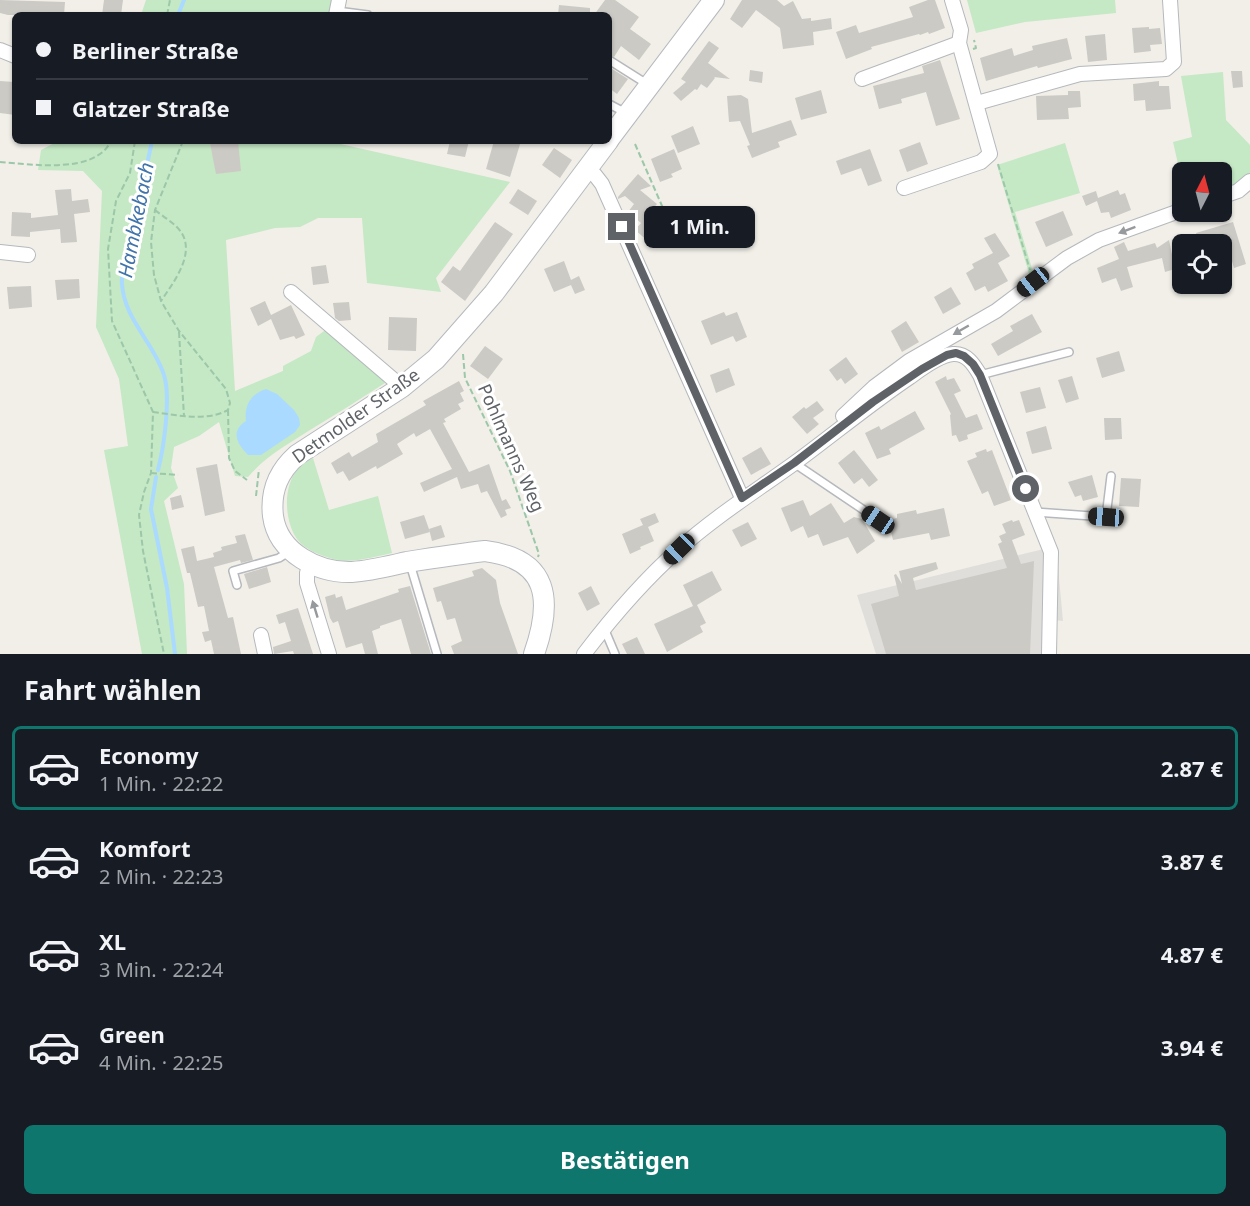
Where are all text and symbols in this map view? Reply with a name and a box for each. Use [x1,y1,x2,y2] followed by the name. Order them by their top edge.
[72,35,239,65] text: Berliner Straße
[72,93,230,123] text: Glatzer Straße
[111,160,160,280] water label: Hambkebach
[1172,162,1232,222] north arrow
[1172,162,1232,294] map controls
[643,206,754,248] callout: 1 Min.
[608,213,635,240] route end
[669,213,730,240] text: 1 Min.
[1118,226,1136,235] one-way arrow
[1172,234,1232,294] button: locate
[1013,264,1053,300] car
[952,325,969,335] one-way arrow
[287,362,424,468] street label: Detmolder Straße
[473,380,551,515] street label: Pohlmanns Weg
[1012,475,1039,502] route start
[858,502,898,538] car
[1087,507,1125,527] car
[660,530,698,568] car
[310,600,319,618] one-way arrow
[24,671,202,708] text: Fahrt wählen
[99,740,198,770] text: Economy
[27,741,81,795] icon: car
[1161,753,1223,783] text: 2.87 €
[99,770,224,797] text: 1 Min. · 22:22
[99,833,190,863] text: Komfort
[27,834,81,888] icon: car
[1161,846,1223,876] text: 3.87 €
[99,863,224,890] text: 2 Min. · 22:23
[99,926,126,956] text: XL
[27,927,81,981] icon: car
[1161,939,1223,969] text: 4.87 €
[99,956,224,983] text: 3 Min. · 22:24
[99,1019,165,1049] text: Green
[27,1020,81,1074] icon: car
[1161,1032,1223,1062] text: 3.94 €
[99,1049,224,1076] text: 4 Min. · 22:25
[24,1125,1226,1194] button: Bestätigen

